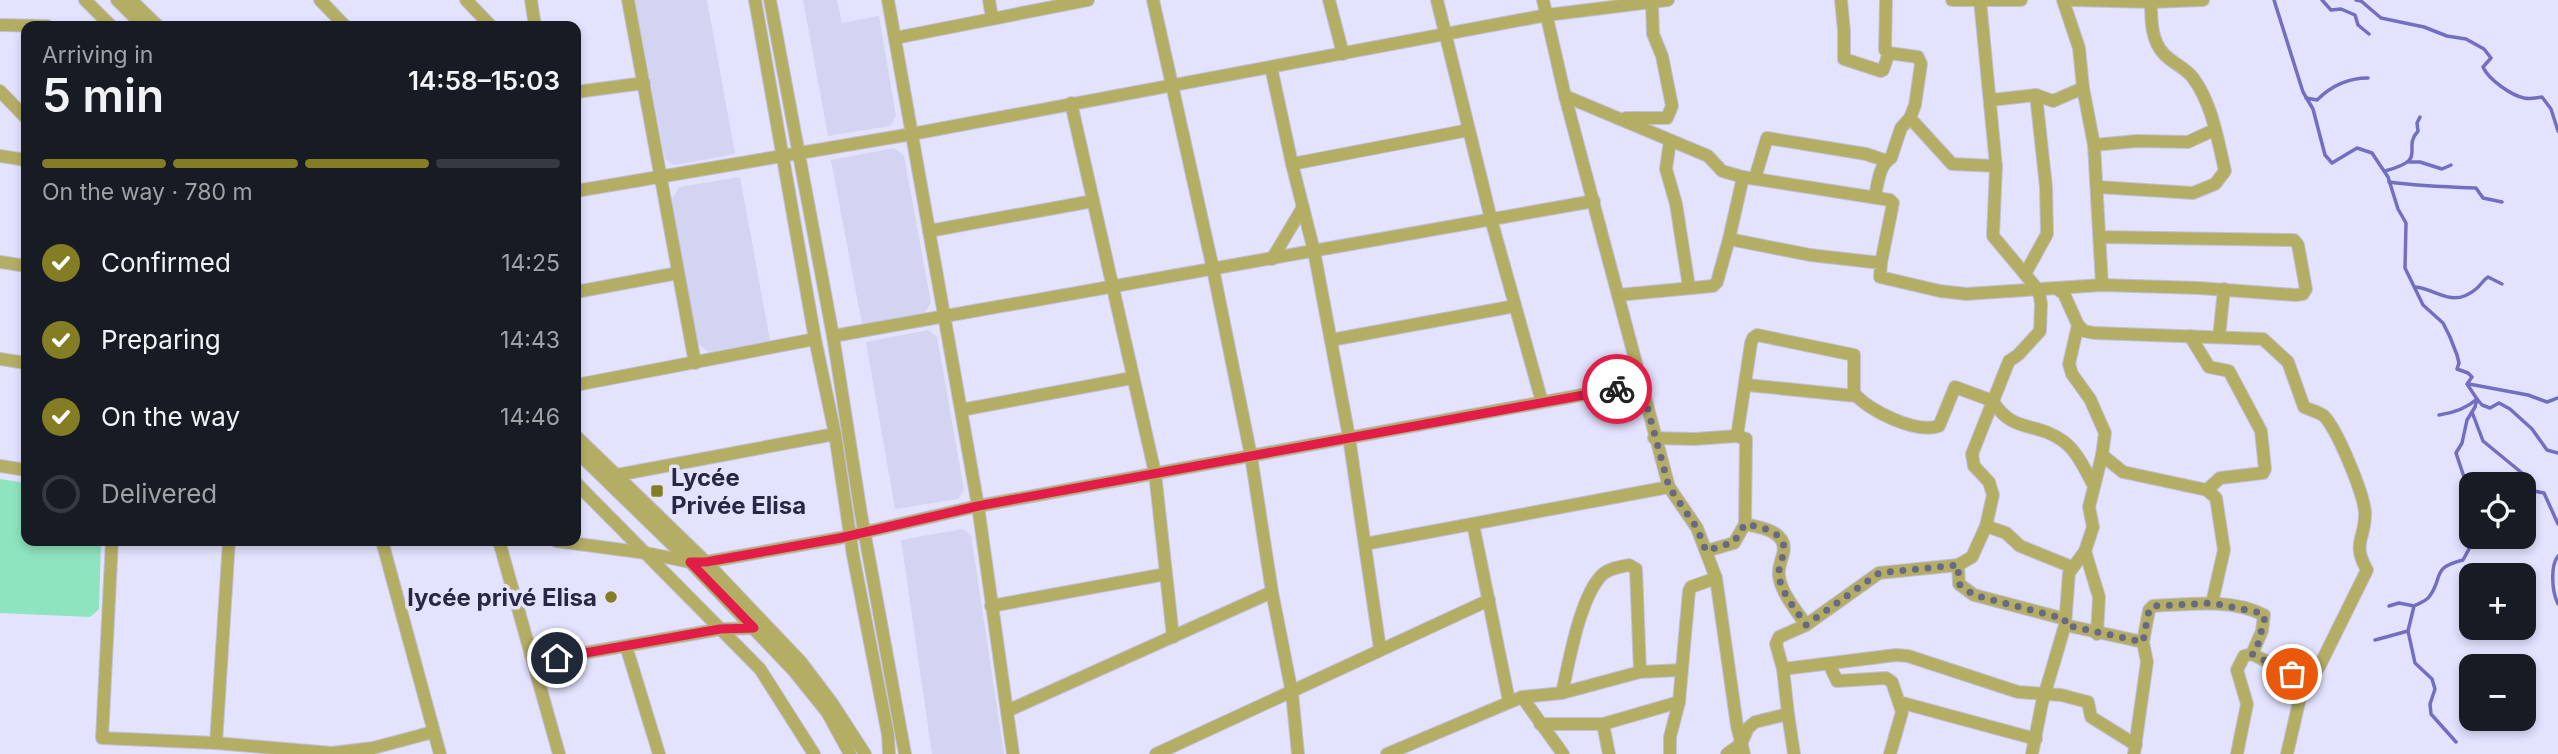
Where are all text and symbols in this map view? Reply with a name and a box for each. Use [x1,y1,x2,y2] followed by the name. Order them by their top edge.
[42,41,153,69] text: Arriving in
[408,65,560,96] text: 14:58–15:03
[42,67,164,123] text: 5 min
[42,178,253,206] text: On the way · 780 m
[42,244,80,282] icon: check
[101,247,231,278] text: Confirmed
[501,249,560,277] text: 14:25
[42,321,80,359] icon: check
[101,324,221,355] text: Preparing
[500,326,560,354] text: 14:43
[1582,354,1652,424] courier
[1598,370,1636,408] icon: bike
[42,398,80,436] icon: check
[101,401,240,432] text: On the way
[500,403,560,431] text: 14:46
[671,463,806,520] place label: Lycée Privée Elisa
[2459,472,2536,731] map controls
[2459,472,2536,549] button: locate
[101,478,217,509] text: Delivered
[649,483,665,499] marker: Lycée Privée Elisa
[2459,563,2536,640] button: +
[407,583,597,612] place label: lycée privé Elisa
[603,589,619,605] marker: lycée privé Elisa
[527,628,587,688] pin
[538,639,576,677] icon: home
[2262,644,2322,704] pin
[2459,654,2536,731] button: −
[2273,655,2311,693] icon: bag

